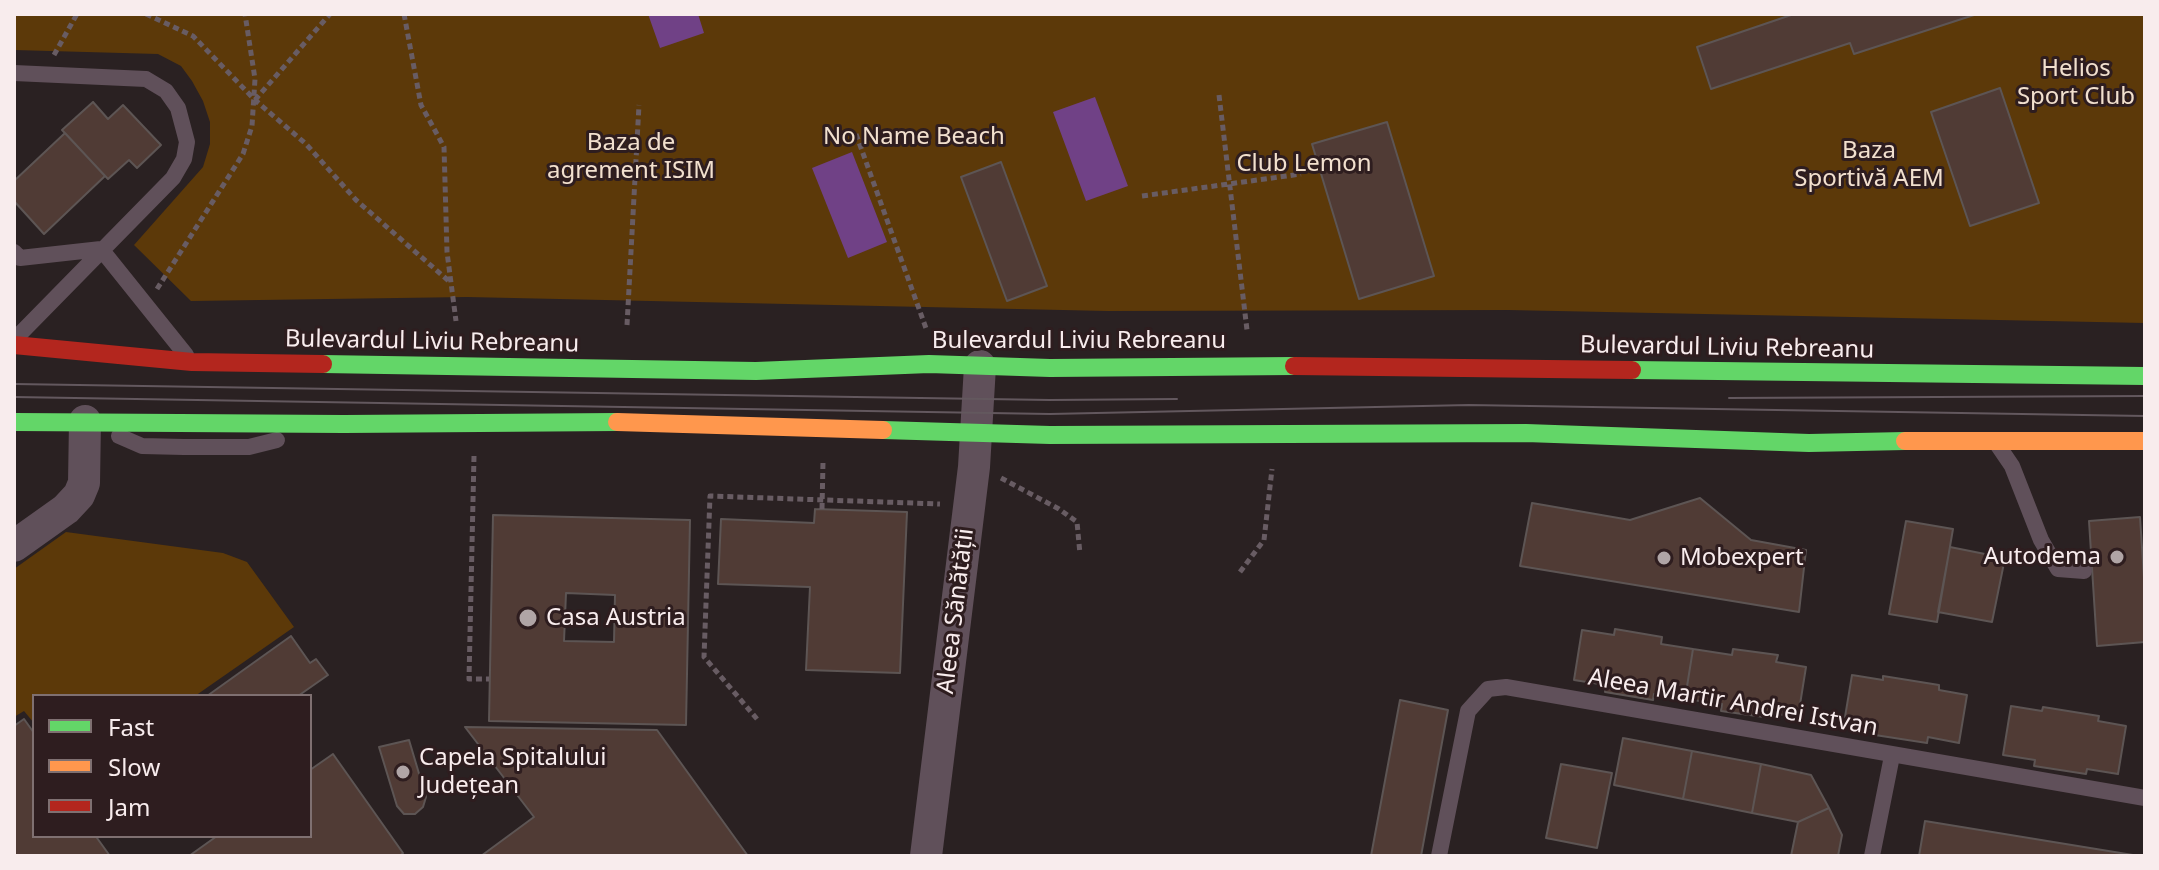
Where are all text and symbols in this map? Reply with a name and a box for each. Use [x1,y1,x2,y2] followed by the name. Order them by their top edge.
[2017,55,2135,111] park label: Helios Sport Club
[823,123,1005,151] park label: No Name Beach
[547,129,715,185] park label: Baza de agrement ISIM
[1794,137,1944,193] park label: Baza Sportivă AEM
[1236,150,1372,178] park label: Club Lemon
[285,325,579,359] street label: Bulevardul Liviu Rebreanu
[932,327,1226,355] street label: Bulevardul Liviu Rebreanu
[1580,331,1874,365] street label: Bulevardul Liviu Rebreanu
[932,527,980,695] street label: Aleea Sănătății
[1983,543,2101,571] place label: Autodema
[1680,544,1804,572] place label: Mobexpert
[2108,548,2126,566] marker: Autodema
[1655,549,1673,567] marker: Mobexpert
[546,604,686,632] place label: Casa Austria
[517,607,539,629] marker: Casa Austria
[1586,663,1880,743] street label: Aleea Martir Andrei Istvan
[32,694,312,838] legend
[108,710,154,743] text: Fast
[419,744,606,800] place label: Capela Spitalului Județean
[108,750,160,783] text: Slow
[394,763,412,781] marker: Capela Spitalului Județean
[108,790,150,823] text: Jam

